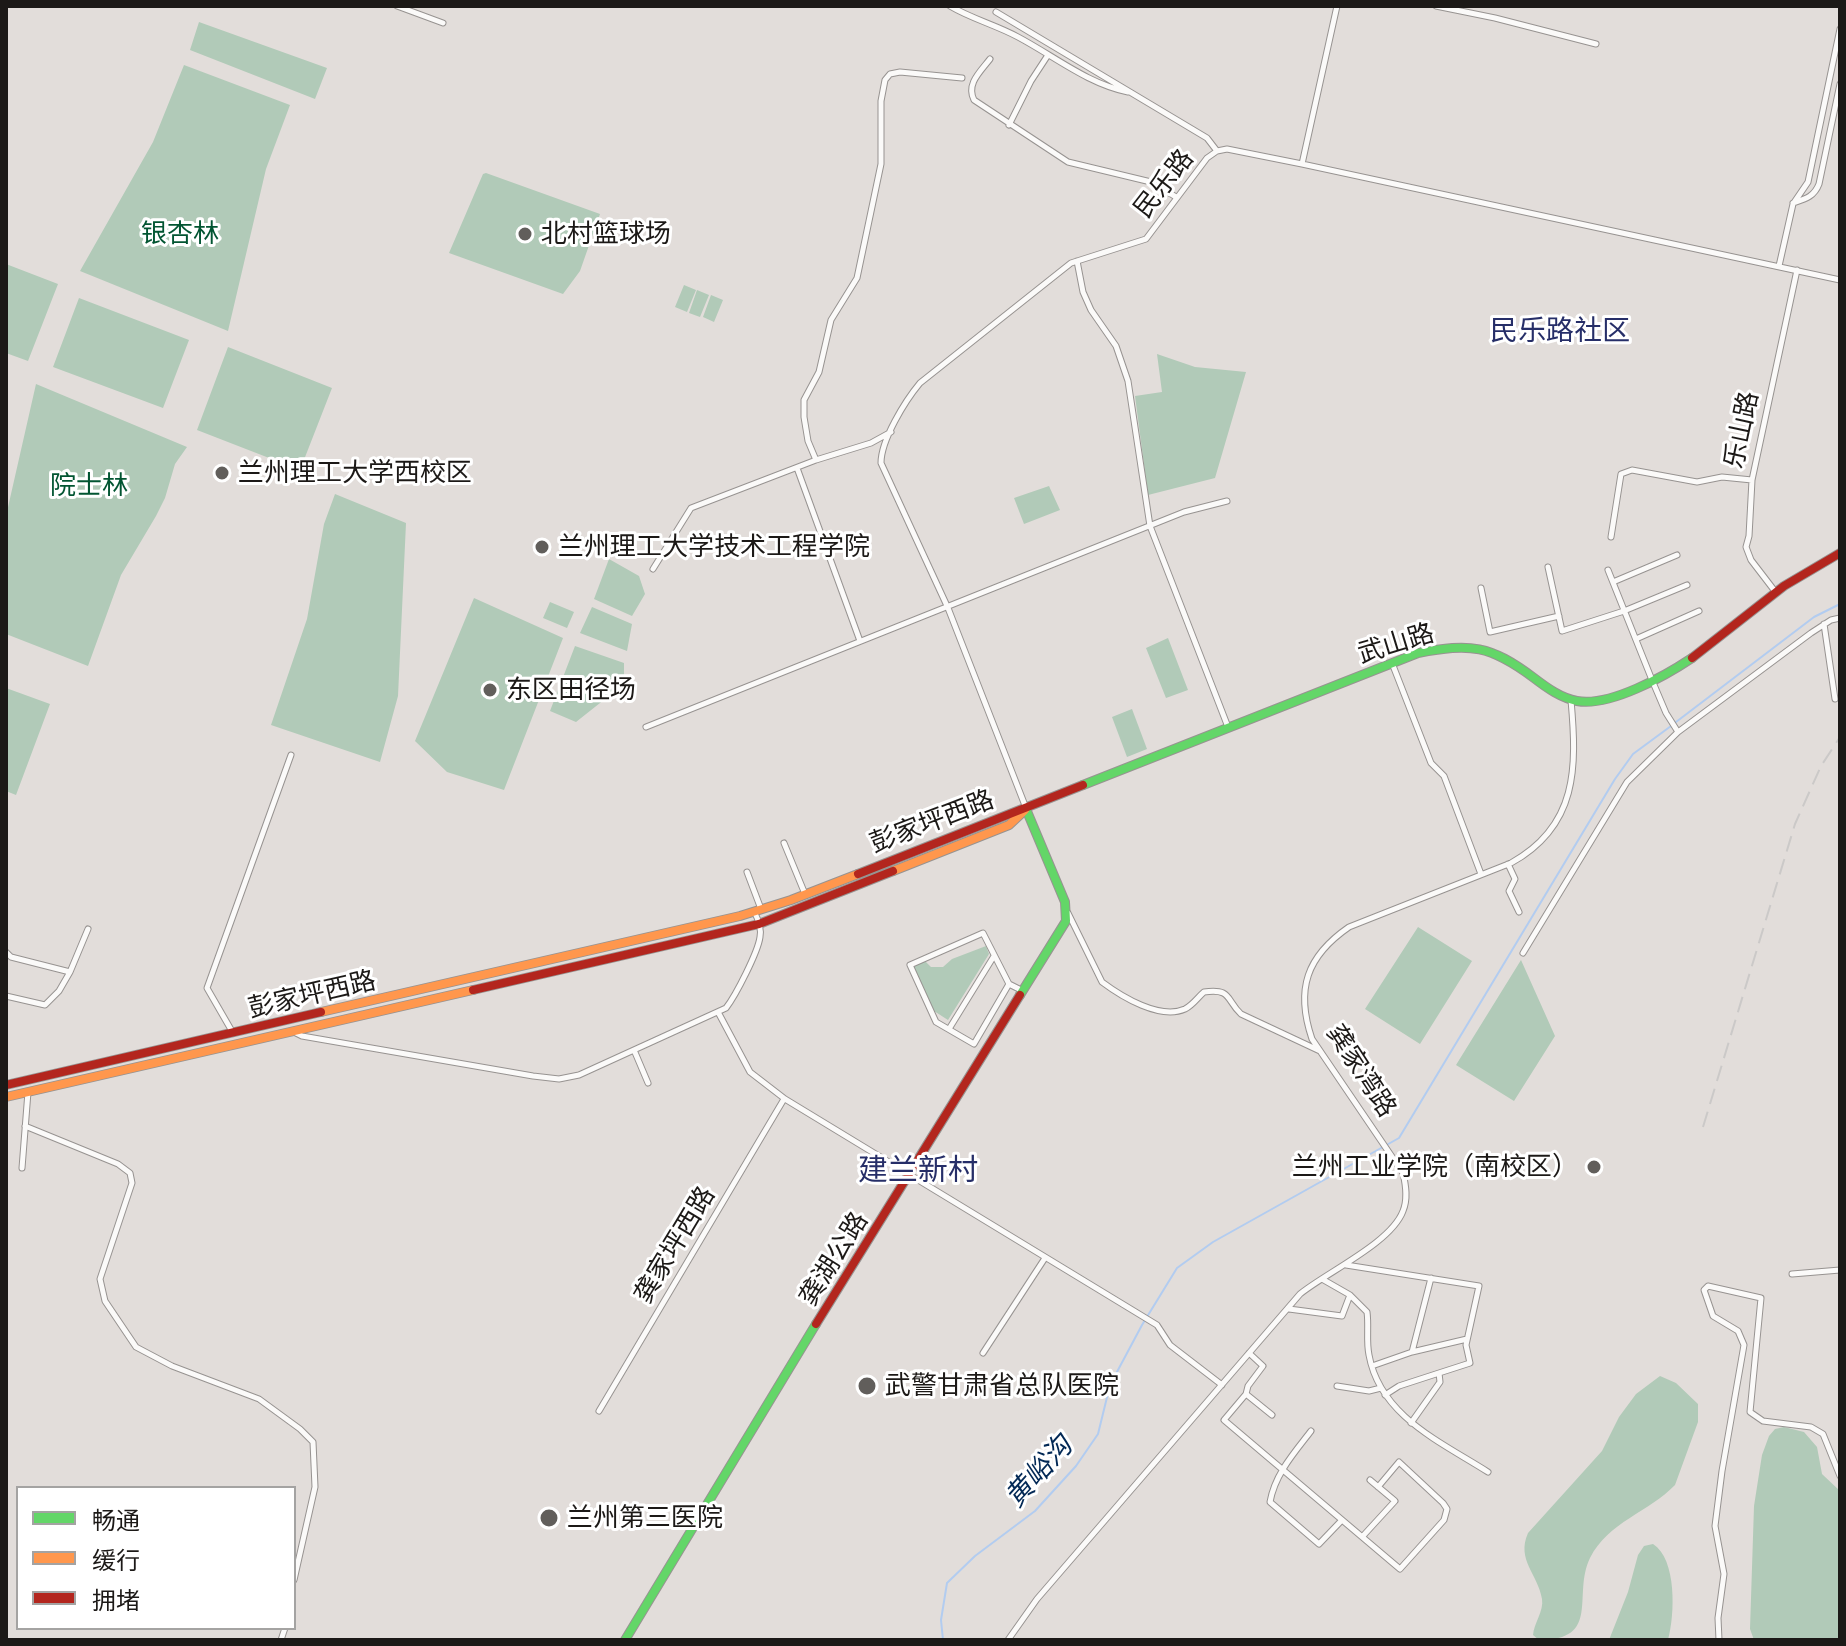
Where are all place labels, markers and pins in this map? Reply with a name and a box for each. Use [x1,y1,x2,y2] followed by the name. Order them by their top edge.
[541,218,671,250] place label: 北村篮球场
[516,225,534,243] marker: 北村篮球场
[238,457,472,489] place label: 兰州理工大学西校区
[213,464,231,482] marker: 兰州理工大学西校区
[558,531,870,563] place label: 兰州理工大学技术工程学院
[533,538,551,556] marker: 兰州理工大学技术工程学院
[506,674,636,706] place label: 东区田径场
[481,681,499,699] marker: 东区田径场
[1292,1151,1578,1183] place label: 兰州工业学院（南校区）
[1585,1158,1603,1176] marker: 兰州工业学院（南校区）
[885,1370,1119,1402] place label: 武警甘肃省总队医院
[856,1375,878,1397] marker: 武警甘肃省总队医院
[567,1502,723,1534] place label: 兰州第三医院
[538,1507,560,1529] marker: 兰州第三医院

